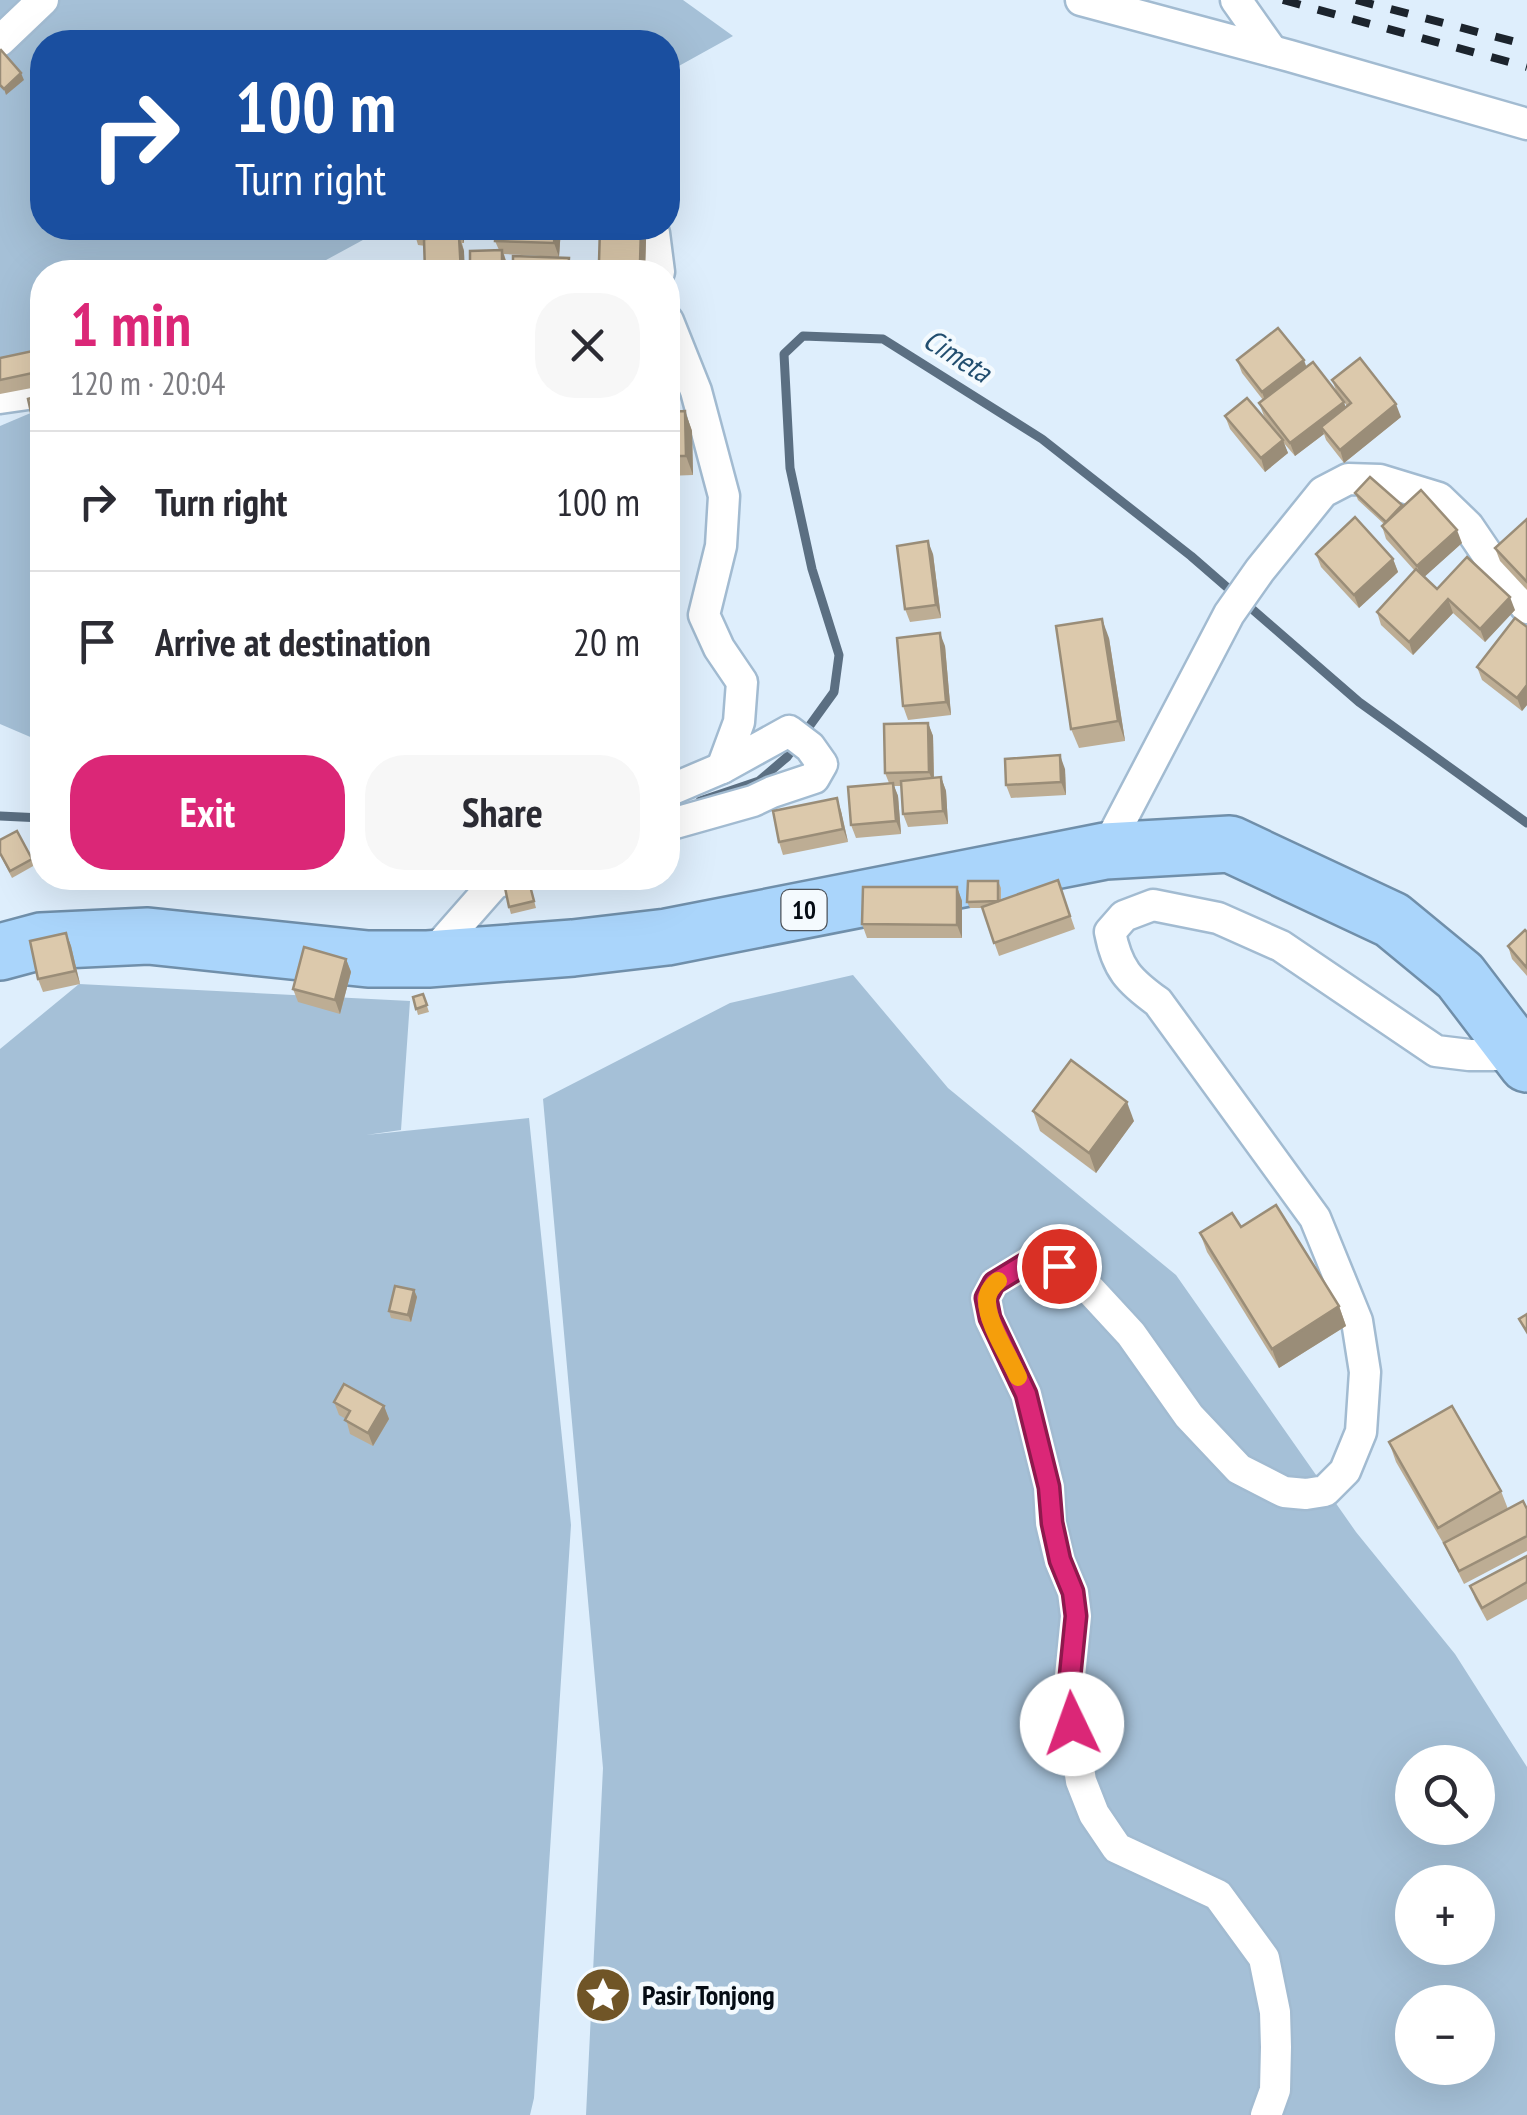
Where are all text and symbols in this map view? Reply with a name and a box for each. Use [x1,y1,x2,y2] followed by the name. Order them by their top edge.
[235,61,396,151] text: 100 m
[70,70,200,200] icon: right
[235,149,386,207] text: Turn right
[70,285,191,363] text: 1 min
[535,293,640,398] button: close
[917,319,1001,392] water label: Cimeta
[70,362,225,404] text: 120 m · 20:04
[70,474,125,529] icon: right
[155,477,287,526] text: Turn right
[556,477,640,526] text: 100 m
[70,614,125,669] icon: arrive
[155,617,431,666] text: Arrive at destination
[573,617,640,666] text: 20 m
[70,755,345,870] button: Exit
[365,755,640,870] button: Share
[782,890,826,930] road number: 10
[1017,1224,1102,1309] pin
[1032,1239,1087,1294] icon: arrive
[1020,1672,1124,1776] position arrow
[1395,1745,1495,2085] map controls
[1395,1745,1495,1845] button: search
[1395,1865,1495,1965] button: +
[573,1965,633,2025] place icon: Pasir Tonjong
[642,1976,775,2013] place label: Pasir Tonjong
[1395,1985,1495,2085] button: −

